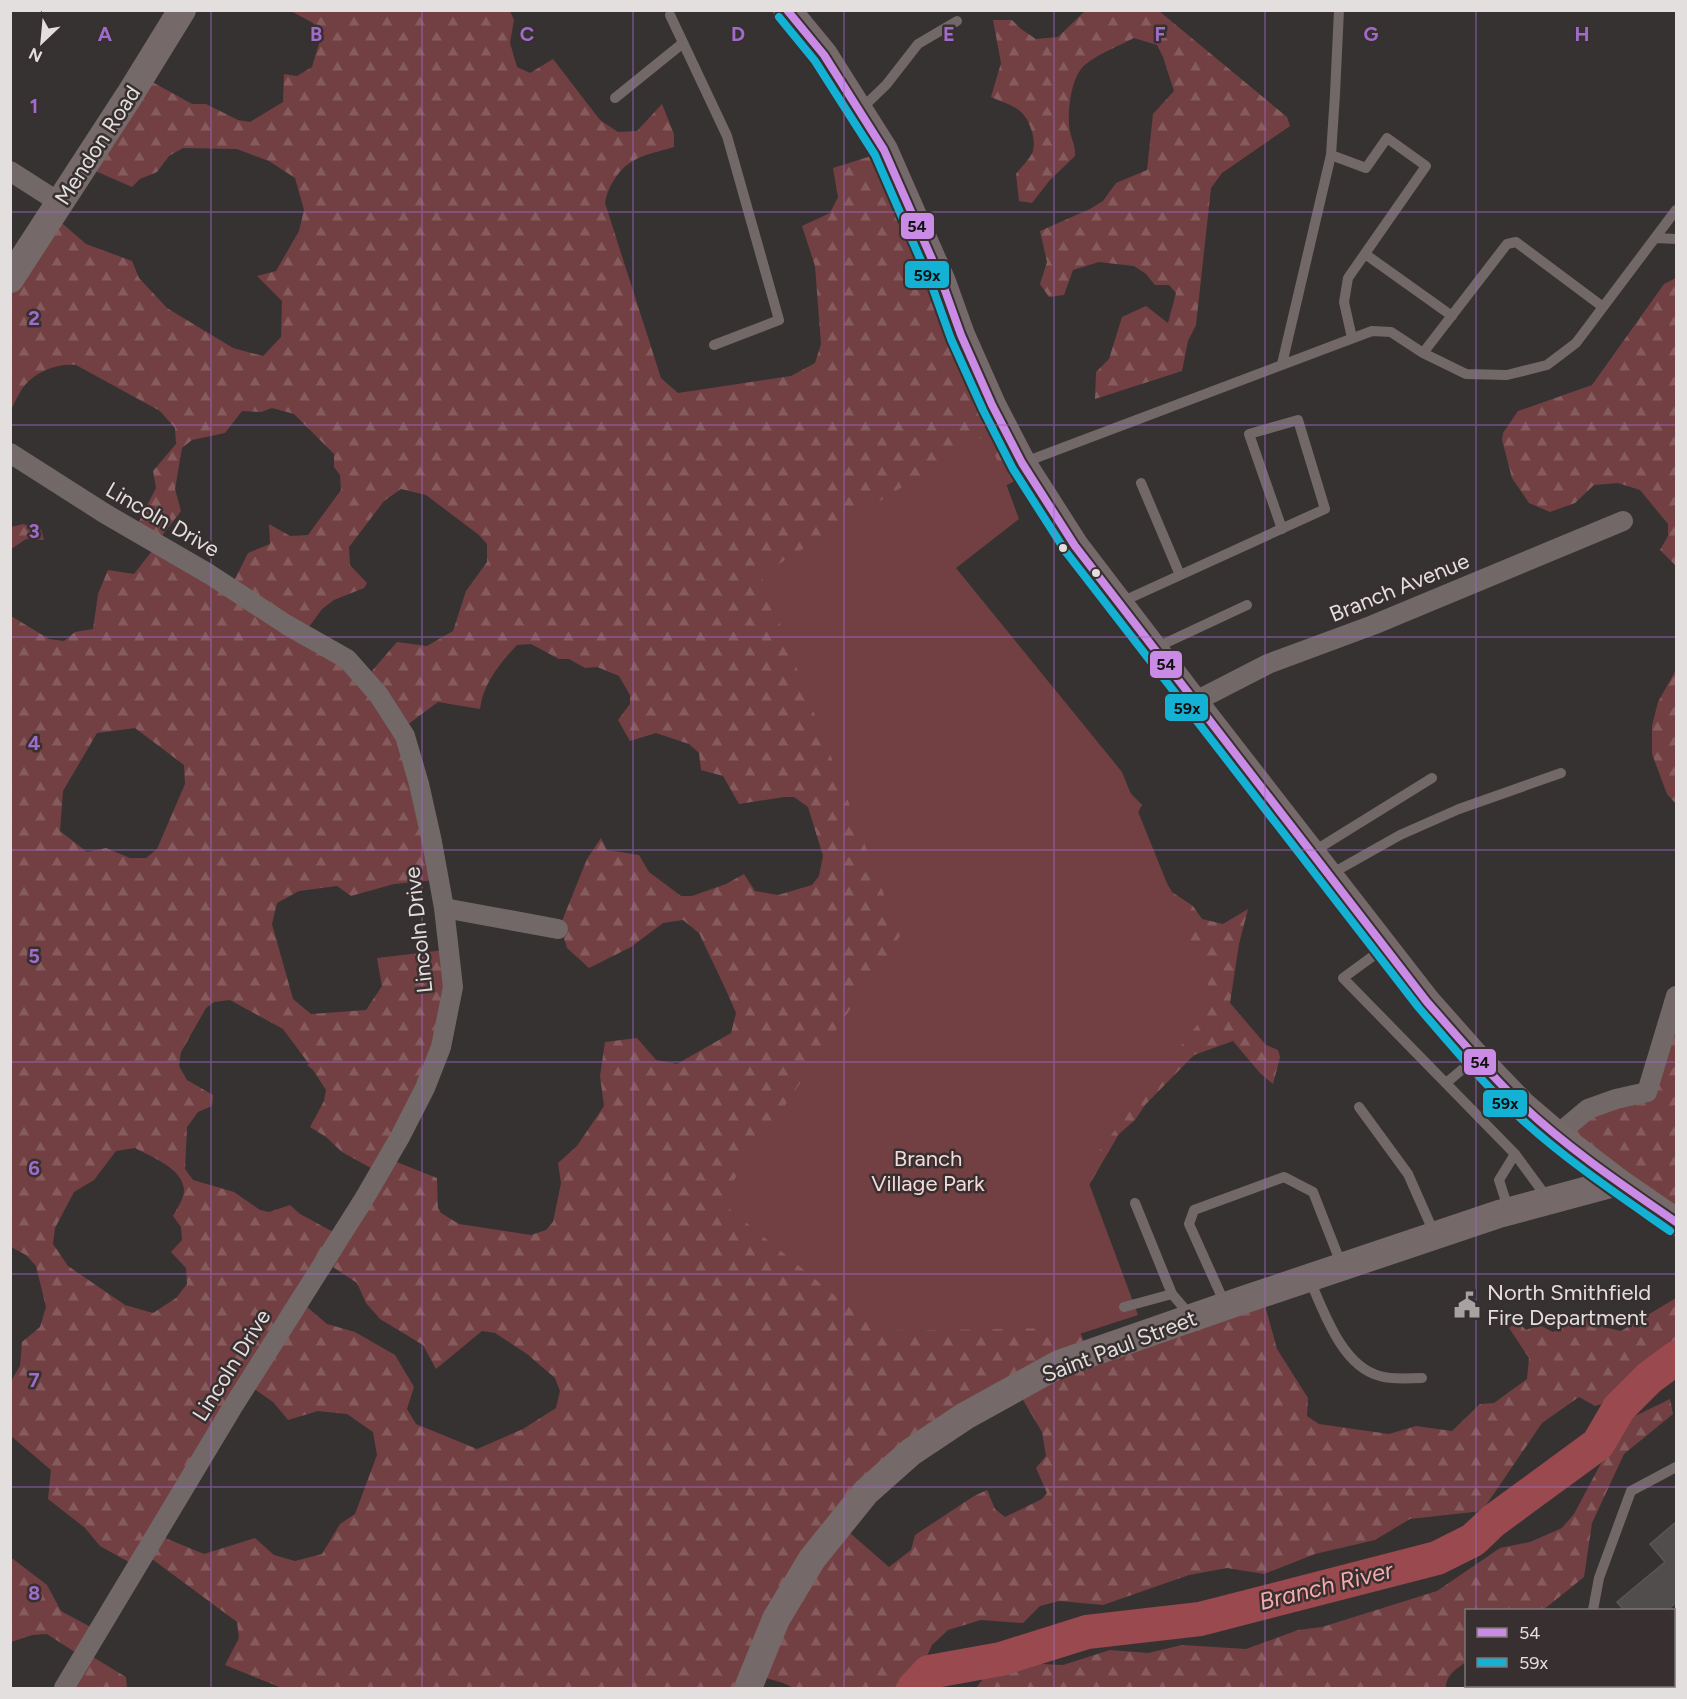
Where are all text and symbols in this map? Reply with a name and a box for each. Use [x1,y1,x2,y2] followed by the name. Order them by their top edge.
[12,12,72,72] north arrow
[98,22,113,46] text: A
[310,22,322,46] text: B
[520,22,534,46] text: C
[731,22,745,46] text: D
[943,22,955,46] text: E
[1154,22,1166,46] text: F
[1364,22,1379,46] text: G
[1575,22,1590,46] text: H
[26,44,45,66] text: N
[49,81,146,210] street label: Mendon Road
[30,94,38,118] text: 1
[900,212,935,240] line badge: 54
[907,217,927,236] text: 54
[904,260,950,289] line badge: 59x
[913,266,941,285] text: 59x
[28,306,40,330] text: 2
[101,476,224,563] street label: Lincoln Drive
[28,519,40,543] text: 3
[1057,542,1069,554] unlabelled marker
[1325,547,1473,628] street label: Branch Avenue
[1090,567,1102,579] unlabelled marker
[1149,650,1183,679] line badge: 54
[1156,655,1176,674] text: 54
[1164,693,1209,722] line badge: 59x
[1173,699,1201,718] text: 59x
[28,731,41,755] text: 4
[398,865,439,994] street label: Lincoln Drive
[28,944,40,968] text: 5
[1463,1048,1497,1076] line badge: 54
[1470,1053,1490,1072] text: 54
[1482,1089,1528,1118] line badge: 59x
[1491,1094,1519,1113] text: 59x
[871,1145,985,1197] park label: Branch Village Park
[28,1156,40,1180] text: 6
[1487,1279,1651,1331] place label: North Smithfield Fire Department
[1452,1290,1482,1320] public building icon: North Smithfield Fire Department
[186,1304,276,1426] street label: Lincoln Drive
[1038,1305,1200,1388] street label: Saint Paul Street
[28,1368,40,1392] text: 7
[1256,1555,1397,1616] water label: Branch River
[28,1581,40,1605] text: 8
[1465,1609,1675,1687] legend
[1519,1622,1541,1644] text: 54
[1519,1652,1549,1674] text: 59x

